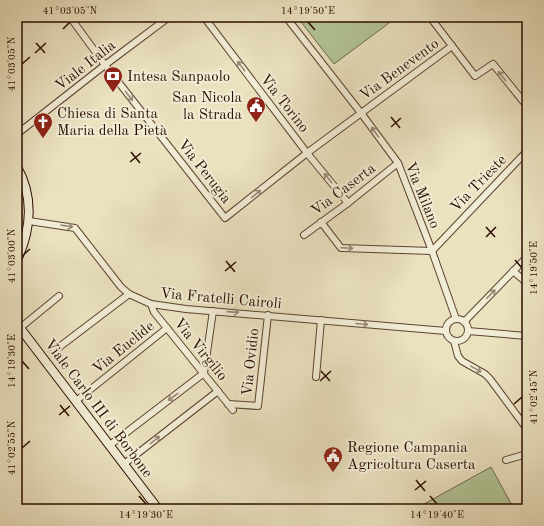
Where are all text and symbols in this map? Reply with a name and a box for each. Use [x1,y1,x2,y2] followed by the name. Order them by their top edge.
[43,6,98,16] text: 41°03'05"N
[281,6,335,16] text: 14°19'50"E
[7,36,17,91] text: 41°03'05"N
[358,37,442,104] street label: Via Benevento
[53,38,119,94] street label: Viale Italia
[237,61,245,72] one-way arrow
[102,65,124,93] bank icon: Intesa Sanpaolo
[127,70,230,85] place label: Intesa Sanpaolo
[498,70,507,81] one-way arrow
[257,72,311,136] street label: Via Torino
[125,90,133,101] one-way arrow
[172,91,243,123] place label: San Nicola la Strada
[245,95,267,123] public building icon: San Nicola la Strada
[57,107,168,139] place label: Chiesa di Santa Maria della Pietà
[32,111,54,139] church icon: Chiesa di Santa Maria della Pietà
[371,127,379,138] one-way arrow
[174,137,234,207] street label: Via Perugia
[448,152,510,216] street label: Via Trieste
[402,160,442,231] street label: Via Milano
[309,161,379,219] street label: Via Caserta
[323,172,332,183] one-way arrow
[250,190,261,198] one-way arrow
[60,223,73,230] one-way arrow
[7,228,17,283] text: 41°03'00"N
[529,241,539,295] text: 14°19'50"E
[340,245,353,252] one-way arrow
[159,287,282,312] street label: Via Fratelli Cairoli
[486,289,496,299] one-way arrow
[226,309,239,316] one-way arrow
[170,316,229,384] street label: Via Virgilio
[90,319,158,377] street label: Via Euclide
[355,320,368,327] one-way arrow
[240,327,263,397] street label: Via Ovidio
[7,334,17,388] text: 14°19'30"E
[41,337,155,481] street label: Viale Carlo III di Borbone
[470,366,482,374] one-way arrow
[529,369,539,424] text: 41°02'45"N
[168,393,179,401] one-way arrow
[7,420,17,475] text: 41°02'55"N
[149,436,160,444] one-way arrow
[347,441,476,473] place label: Regione Campania Agricoltura Caserta
[322,445,344,473] public building icon: Regione Campania Agricoltura Caserta
[119,510,173,520] text: 14°19'30"E
[410,510,464,520] text: 14°19'40"E

